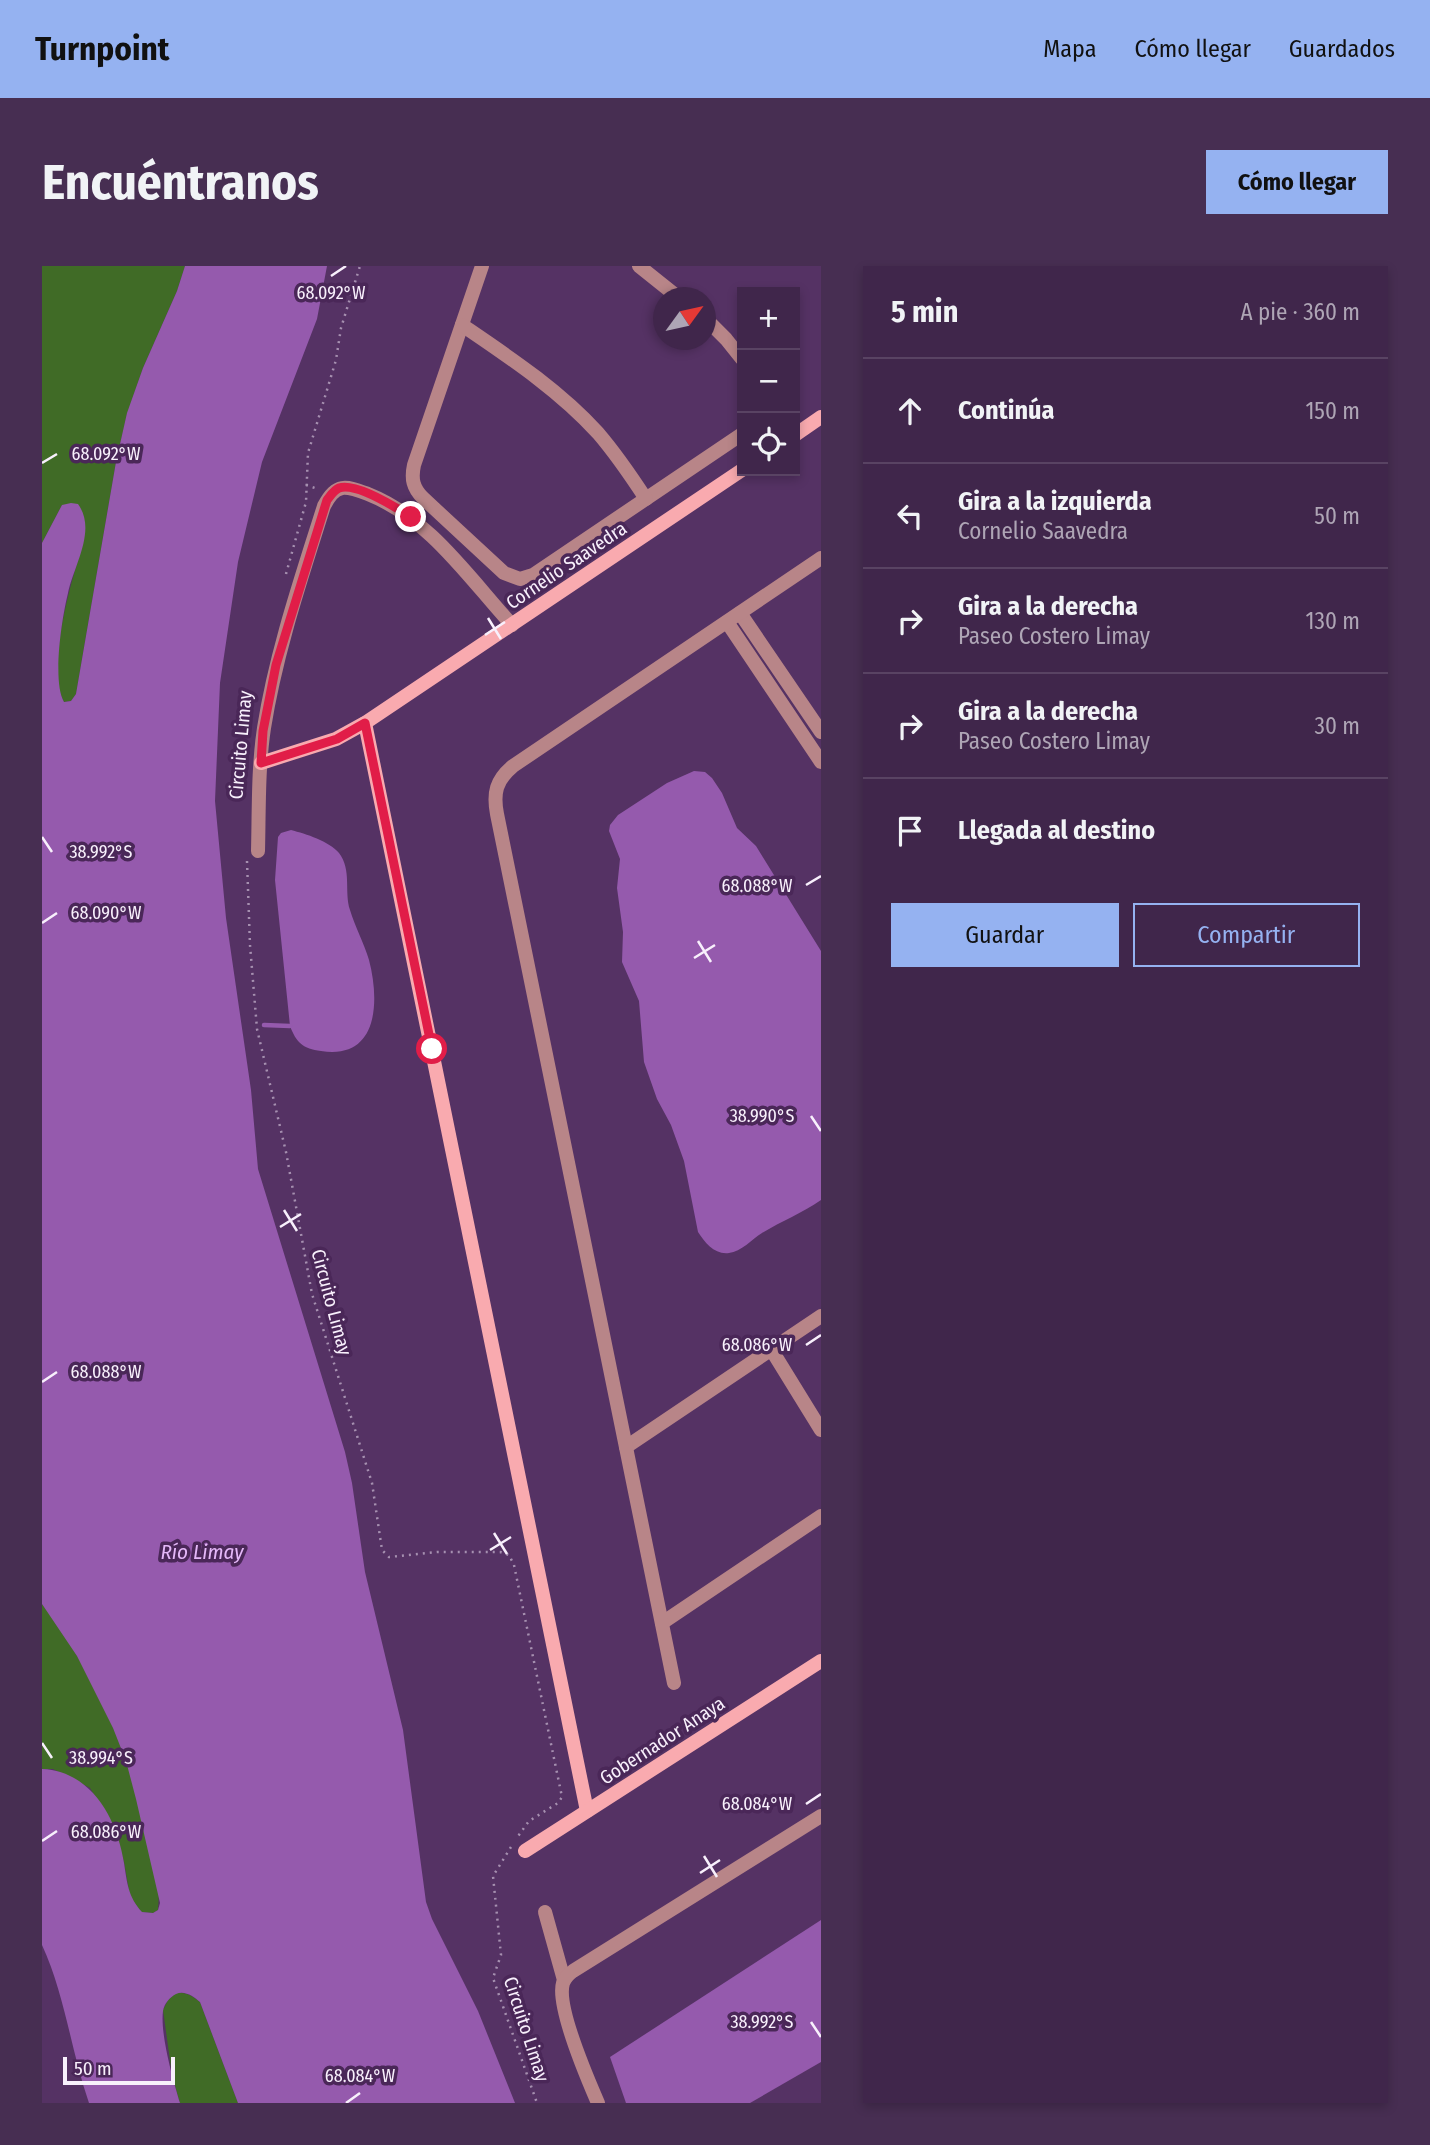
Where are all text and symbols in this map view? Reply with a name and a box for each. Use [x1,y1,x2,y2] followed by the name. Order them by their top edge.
[35,29,169,69] text: Turnpoint
[1043,35,1096,63] text: Mapa
[1134,35,1251,63] text: Cómo llegar
[1289,35,1395,63] text: Guardados
[1206,150,1388,214] button: Cómo llegar
[42,153,319,212] text: Encuéntranos
[296,282,366,304] text: 68.092°W
[653,287,716,350] north arrow
[737,287,800,476] map controls
[737,287,800,350] button: +
[891,294,958,330] text: 5 min
[1241,298,1360,326] text: A pie · 360 m
[737,350,800,413] button: −
[891,392,929,430] icon: ahead
[958,395,1055,426] text: Continúa
[1305,397,1360,425] text: 150 m
[737,413,800,476] button: locate
[71,443,141,465] text: 68.092°W
[958,486,1152,517] text: Gira a la izquierda
[891,497,929,535] icon: left
[395,501,426,532] route end
[1314,502,1360,530] text: 50 m
[502,517,631,614] street label: Cornelio Saavedra
[958,517,1128,545] text: Cornelio Saavedra
[958,591,1138,622] text: Gira a la derecha
[891,602,929,640] icon: right
[1306,607,1360,635] text: 130 m
[958,622,1150,650] text: Paseo Costero Limay
[224,689,257,800] street label: Circuito Limay
[958,696,1138,727] text: Gira a la derecha
[891,707,929,745] icon: right
[1315,712,1360,740] text: 30 m
[958,727,1150,755] text: Paseo Costero Limay
[891,812,929,850] icon: arrive
[958,815,1155,846] text: Llegada al destino
[70,841,133,863] text: 38.992°S
[722,875,793,897] text: 68.088°W
[71,902,142,924] text: 68.090°W
[891,903,1119,967] button: Guardar
[1133,903,1360,967] button: Compartir
[416,1033,447,1064] route start
[730,1105,794,1127] text: 38.990°S
[306,1247,357,1358] street label: Circuito Limay
[722,1334,793,1356] text: 68.086°W
[71,1361,142,1383] text: 68.088°W
[160,1539,244,1565] water label: Río Limay
[596,1692,729,1789] street label: Gobernador Anaya
[69,1747,133,1769] text: 38.994°S
[722,1793,793,1815] text: 68.084°W
[71,1821,142,1843] text: 68.086°W
[499,1974,554,2085] street label: Circuito Limay
[731,2011,794,2033] text: 38.992°S
[63,2054,175,2086] scale bar
[74,2057,112,2080] text: 50 m
[325,2065,396,2087] text: 68.084°W

